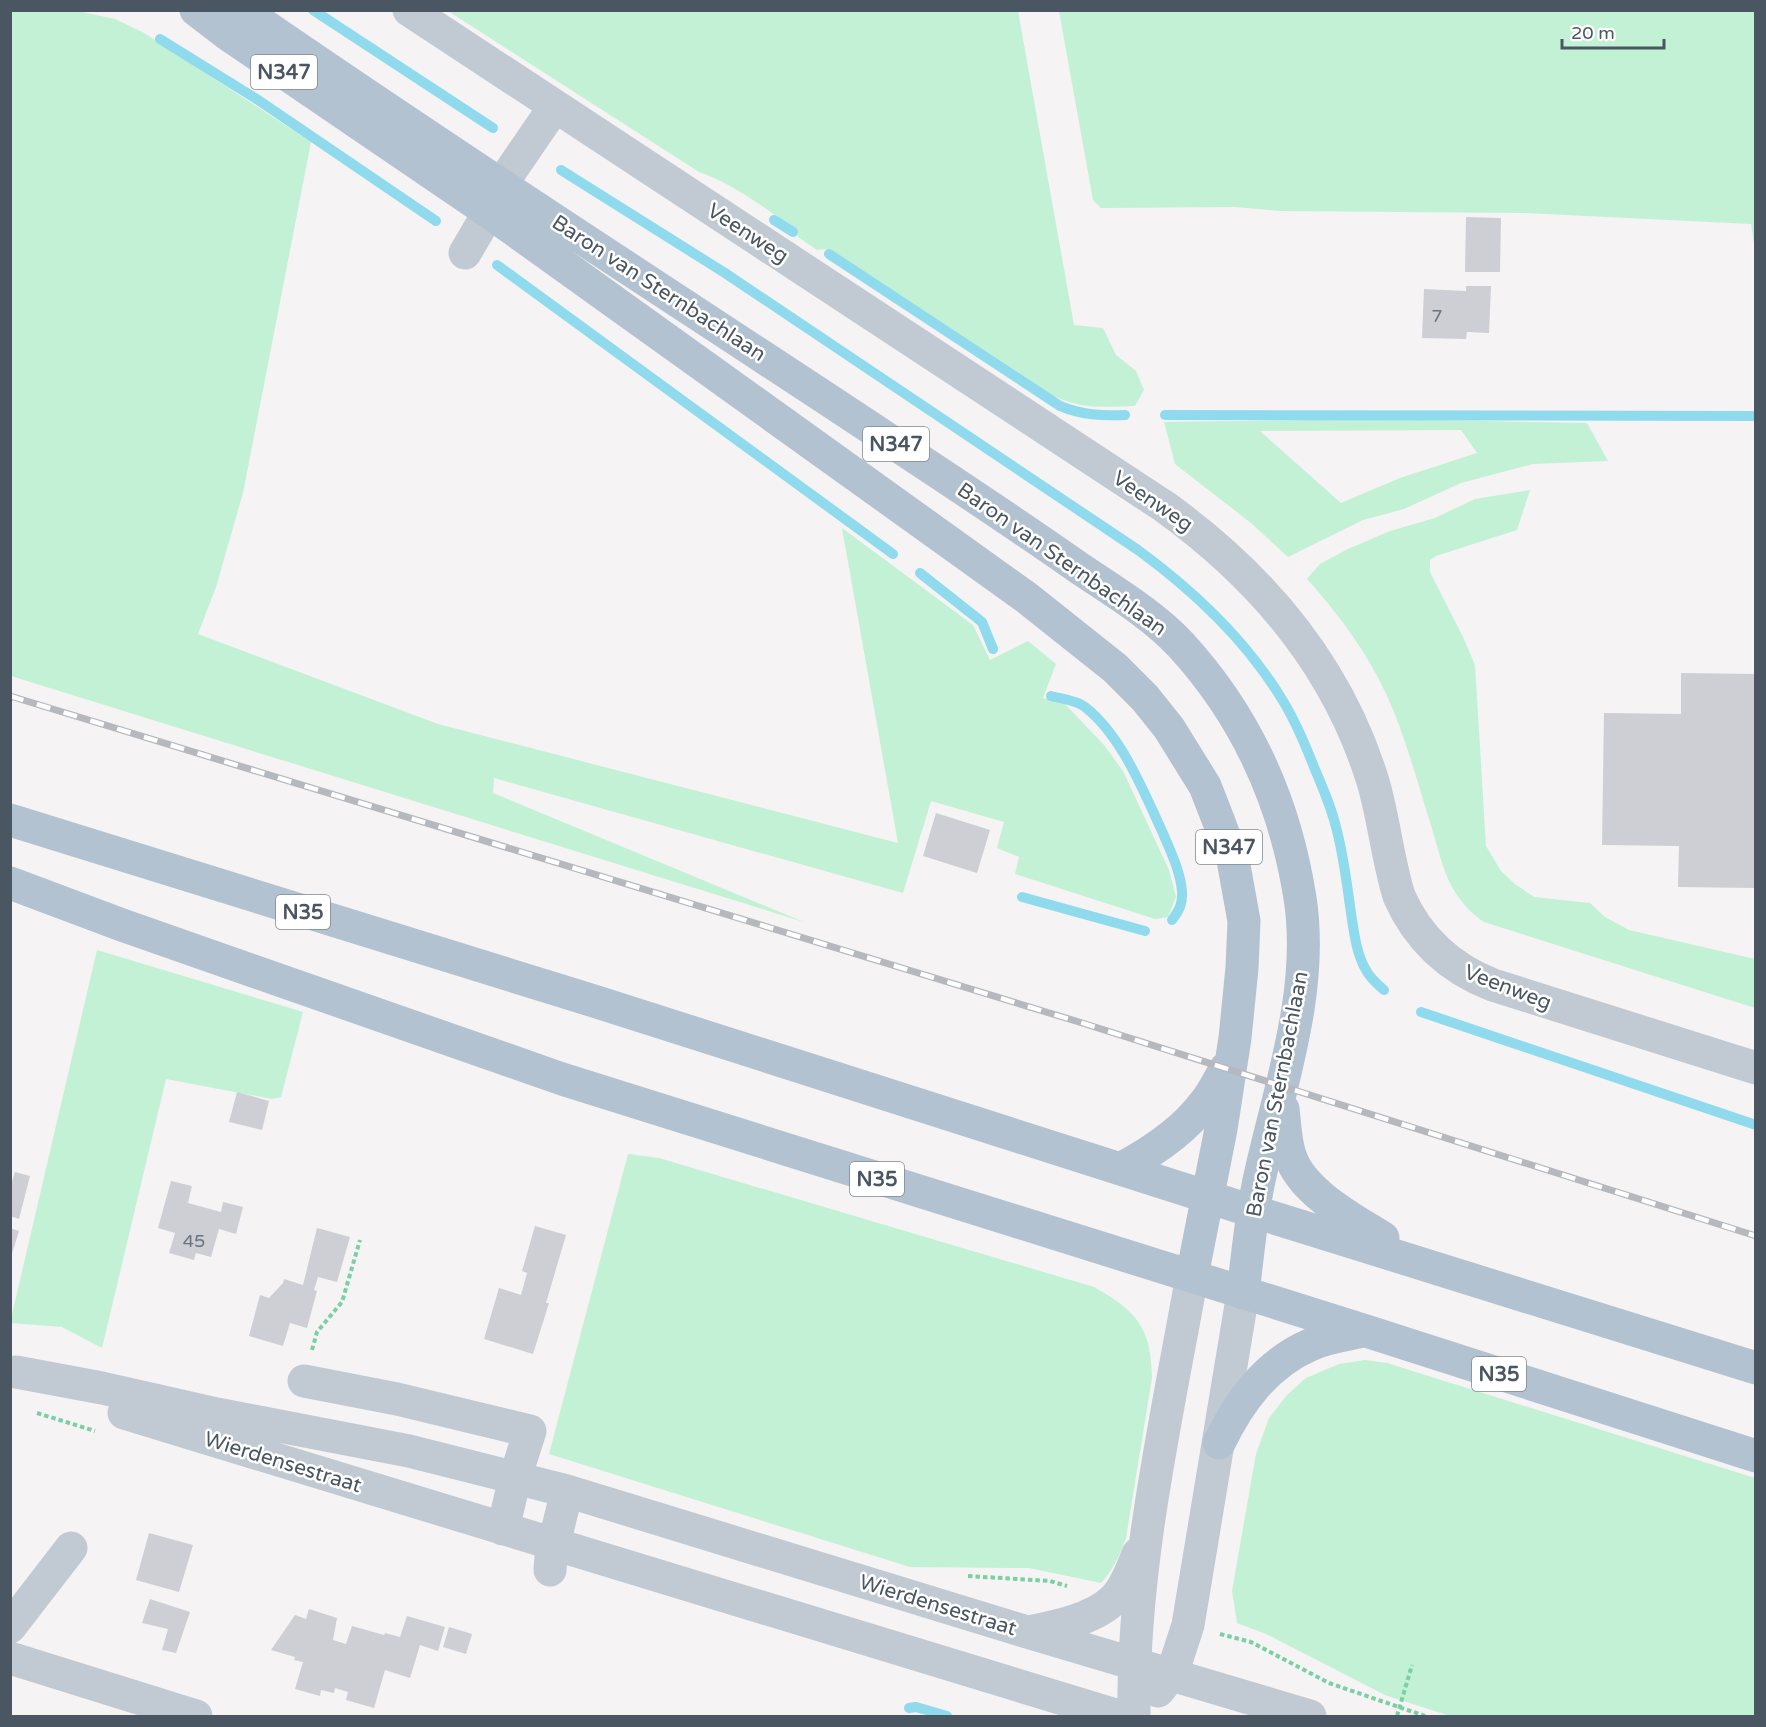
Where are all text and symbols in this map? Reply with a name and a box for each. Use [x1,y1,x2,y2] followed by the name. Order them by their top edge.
[1562,12,1664,50] scale bar
[1571,22,1615,44] text: 20 m
[251,55,317,89] road number: N347
[703,198,793,269] street label: Veenweg
[547,210,770,367] street label: Baron van Sternbachlaan
[1431,305,1443,327] house number: 7
[863,427,929,461] road number: N347
[1108,465,1198,537] street label: Veenweg
[952,478,1171,641] street label: Baron van Sternbachlaan
[1196,830,1262,864] road number: N347
[276,895,330,929] road number: N35
[1461,959,1555,1016] street label: Veenweg
[1241,969,1314,1219] street label: Baron van Sternbachlaan
[850,1162,904,1196] road number: N35
[183,1230,205,1252] house number: 45
[1472,1357,1526,1391] road number: N35
[201,1427,365,1498] street label: Wierdensestraat
[856,1570,1020,1641] street label: Wierdensestraat

